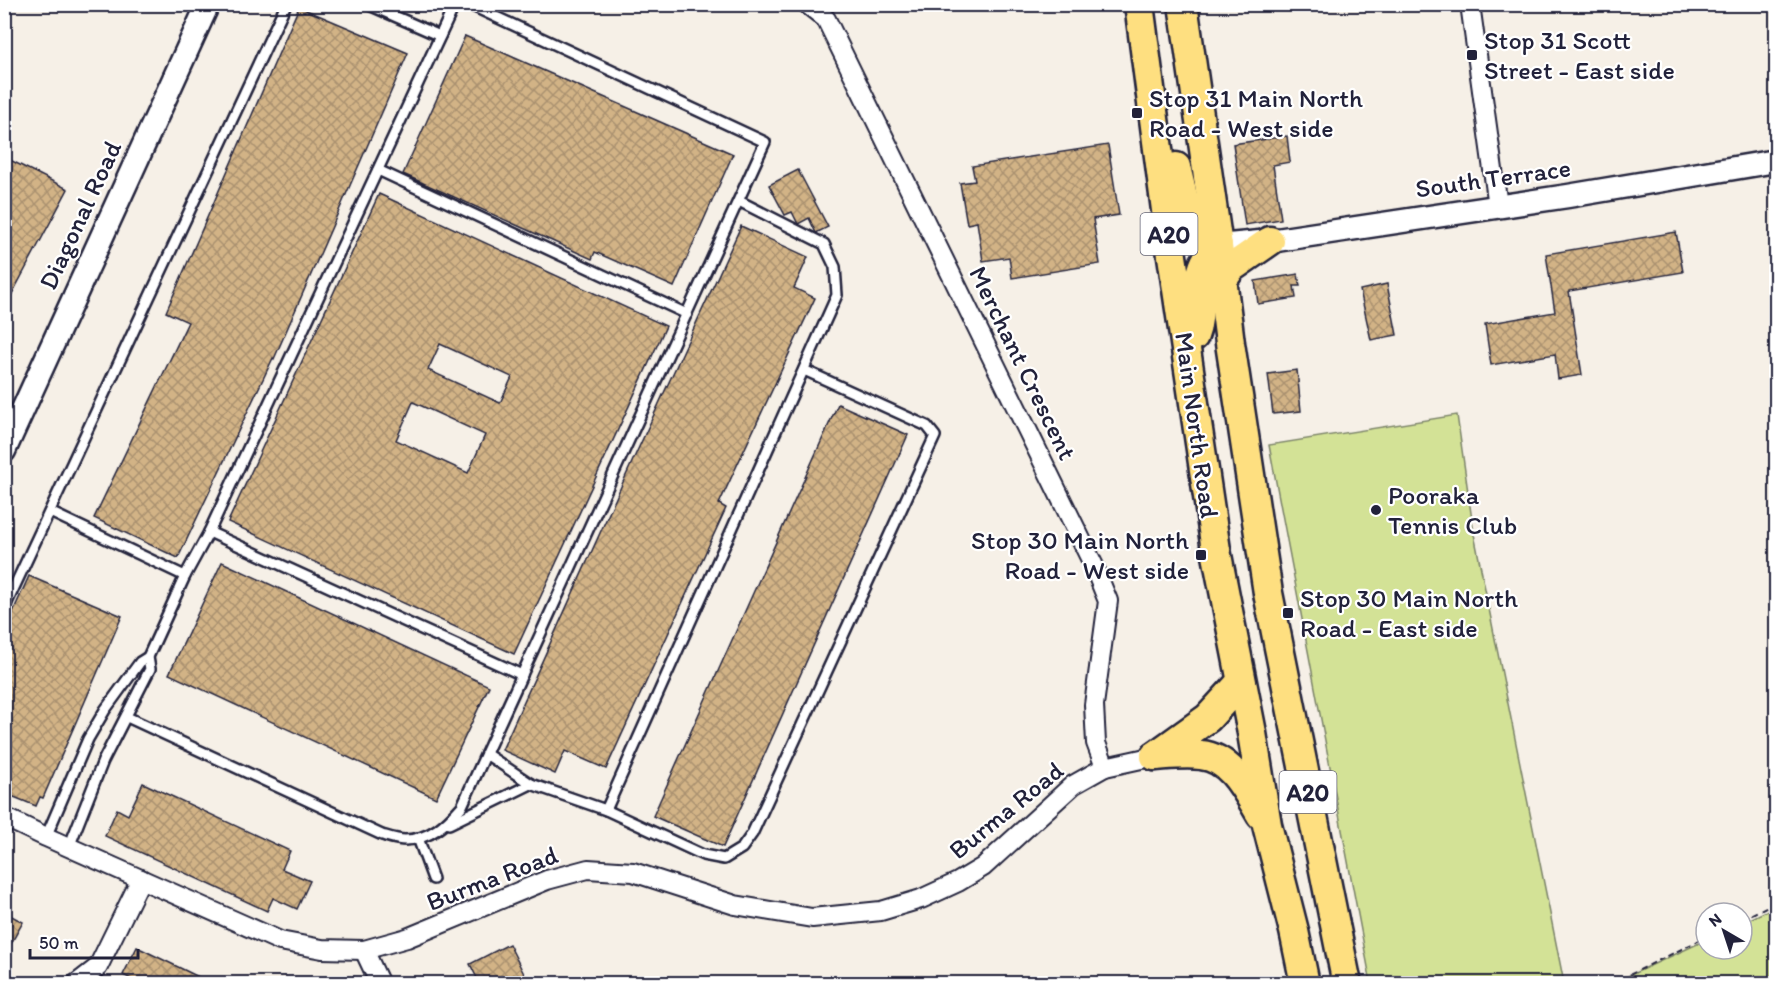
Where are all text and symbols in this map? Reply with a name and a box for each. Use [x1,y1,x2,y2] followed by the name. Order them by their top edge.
[1484,24,1675,86] place label: Stop 31 Scott Street - East side
[1465,48,1479,62] marker: Stop 31 Scott Street - East side
[1149,82,1363,144] place label: Stop 31 Main North Road - West side
[1130,106,1144,120] marker: Stop 31 Main North Road - West side
[32,135,129,295] street label: Diagonal Road
[1413,151,1573,205] street label: South Terrace
[1140,213,1198,255] road number: A20
[962,261,1084,465] street label: Merchant Crescent
[1168,330,1226,520] street label: Main North Road
[1388,479,1517,541] place label: Pooraka Tennis Club
[1369,503,1383,517] marker: Pooraka Tennis Club
[971,524,1189,586] place label: Stop 30 Main North Road - West side
[1194,548,1208,562] marker: Stop 30 Main North Road - West side
[1300,582,1518,644] place label: Stop 30 Main North Road - East side
[1281,606,1295,620] marker: Stop 30 Main North Road - East side
[942,754,1070,866] street label: Burma Road
[1280,771,1336,813] road number: A20
[422,838,562,918] street label: Burma Road
[1694,901,1754,961] north arrow
[1705,909,1725,931] text: N
[30,922,138,960] scale bar
[39,932,79,954] text: 50 m

